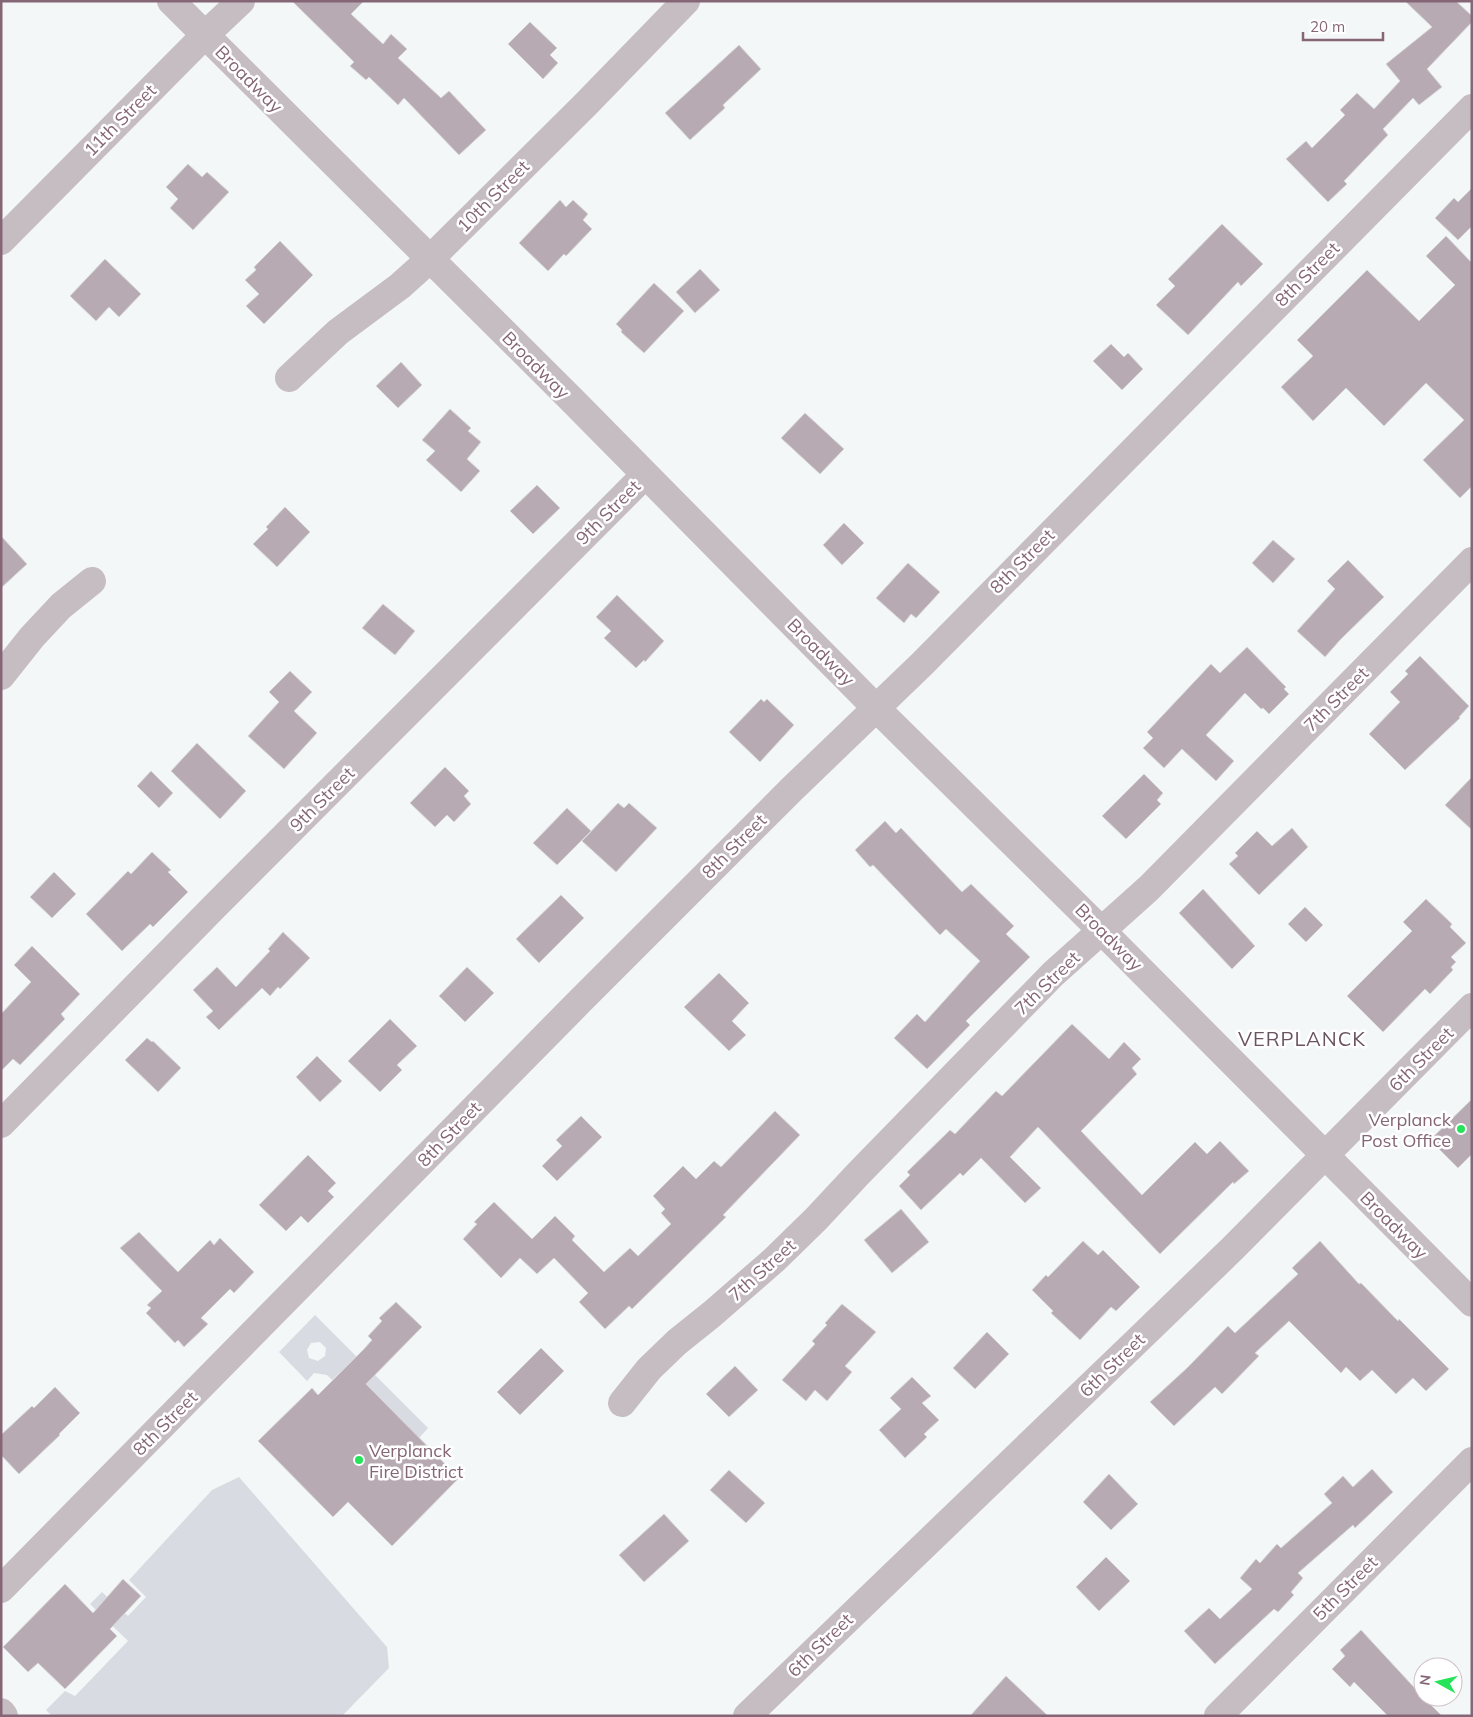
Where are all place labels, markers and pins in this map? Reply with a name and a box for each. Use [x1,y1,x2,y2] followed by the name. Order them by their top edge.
[1361,1108,1452,1152] place label: Verplanck Post Office
[1455,1123,1467,1135] marker: Verplanck Post Office
[369,1439,463,1483] place label: Verplanck Fire District
[353,1454,365,1466] marker: Verplanck Fire District

